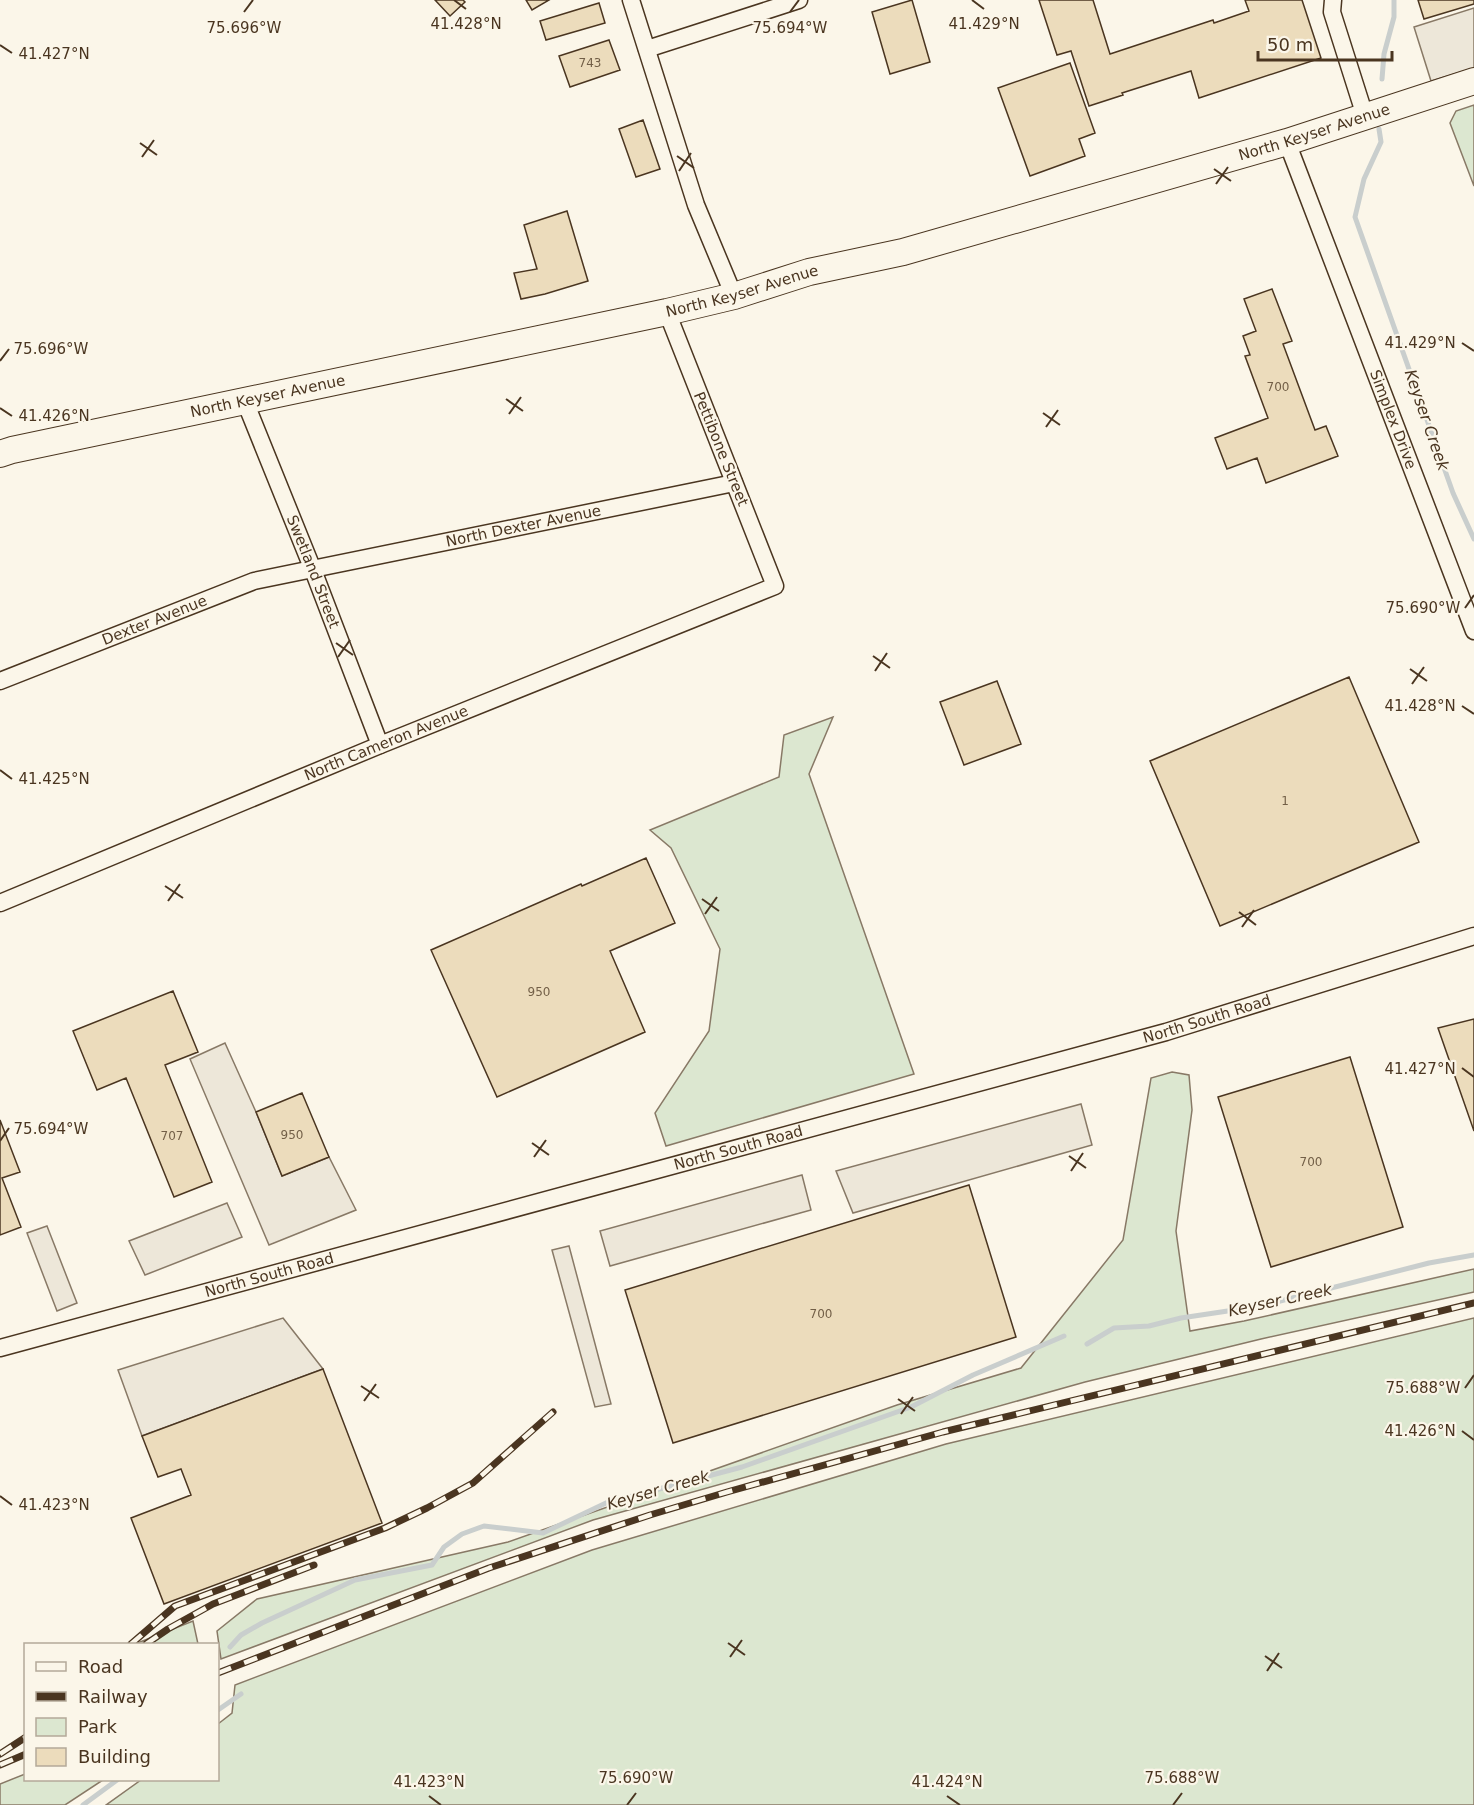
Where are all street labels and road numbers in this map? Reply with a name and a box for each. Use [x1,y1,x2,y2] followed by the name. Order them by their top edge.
[1236,100,1392,164] street label: North Keyser Avenue
[664,261,820,321] street label: North Keyser Avenue
[1366,367,1420,472] street label: Simplex Drive
[189,371,347,421] street label: North Keyser Avenue
[690,389,752,509] street label: Pettibone Street
[444,501,603,551] street label: North Dexter Avenue
[283,513,343,631] street label: Swetland Street
[99,591,210,649] street label: Dexter Avenue
[302,701,471,785] street label: North Cameron Avenue
[1141,991,1273,1047] street label: North South Road
[672,1122,805,1174] street label: North South Road
[203,1249,336,1301] street label: North South Road

